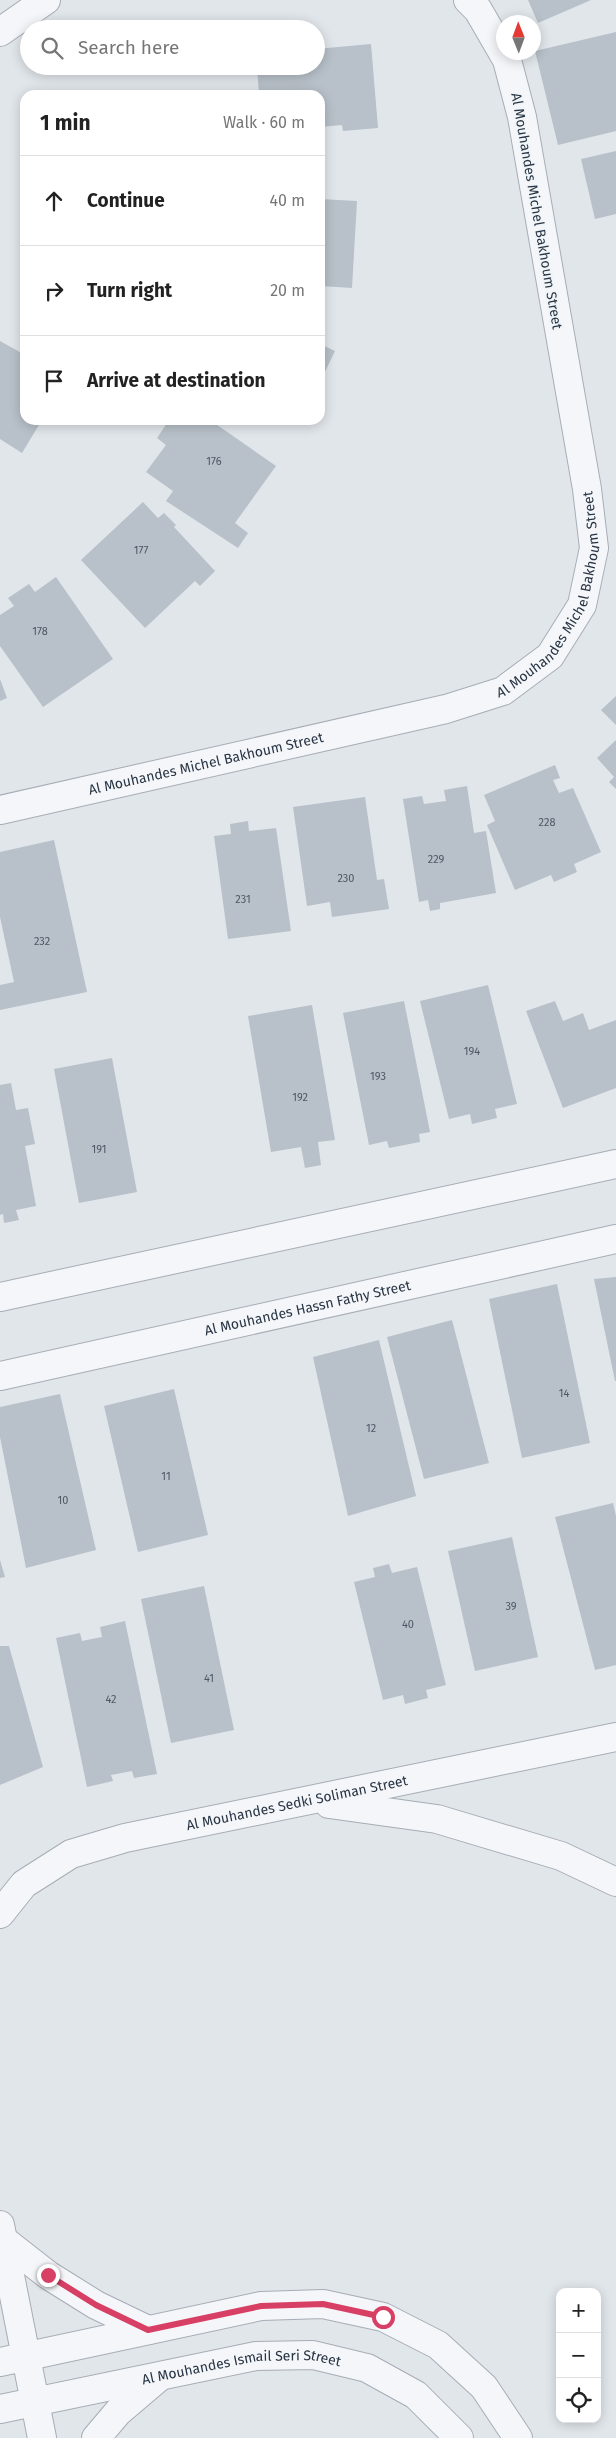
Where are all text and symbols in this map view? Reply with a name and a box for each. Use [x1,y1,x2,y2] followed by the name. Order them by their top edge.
[496,15,541,60] north arrow
[20,20,325,75] search box
[38,34,66,62] icon: search
[78,36,179,59] text: Search here
[507,91,566,332] street label: Al Mouhandes Michel Bakhoum Street
[40,110,91,136] text: 1 min
[223,113,305,132] text: Walk · 60 m
[40,187,68,215] icon: ahead
[87,189,165,212] text: Continue
[270,191,305,210] text: 40 m
[40,277,68,305] icon: right
[87,279,172,302] text: Turn right
[270,281,305,300] text: 20 m
[40,367,68,395] icon: arrive
[87,369,266,392] text: Arrive at destination
[206,455,222,468] house number: 176
[495,489,603,701] street label: Al Mouhandes Michel Bakhoum Street
[134,544,148,557] house number: 177
[32,625,48,638] house number: 178
[87,729,326,799] street label: Al Mouhandes Michel Bakhoum Street
[539,816,555,829] house number: 228
[428,853,444,866] house number: 229
[337,872,355,885] house number: 230
[235,893,251,906] house number: 231
[34,935,50,948] house number: 232
[464,1045,480,1058] house number: 194
[370,1070,386,1083] house number: 193
[292,1091,308,1104] house number: 192
[91,1143,107,1156] house number: 191
[203,1277,413,1339] street label: Al Mouhandes Hassn Fathy Street
[559,1387,569,1400] house number: 14
[366,1422,376,1435] house number: 12
[161,1470,171,1483] house number: 11
[58,1494,68,1507] house number: 10
[505,1600,517,1613] house number: 39
[402,1618,414,1631] house number: 40
[204,1672,214,1685] house number: 41
[105,1693,117,1706] house number: 42
[185,1772,410,1834] street label: Al Mouhandes Sedki Soliman Street
[37,2264,60,2287] route end
[556,2288,601,2423] map controls
[556,2288,601,2333] button: +
[372,2306,395,2329] route start
[556,2333,601,2378] button: −
[140,2347,344,2388] street label: Al Mouhandes Ismail Seri Street
[556,2378,601,2423] button: locate

